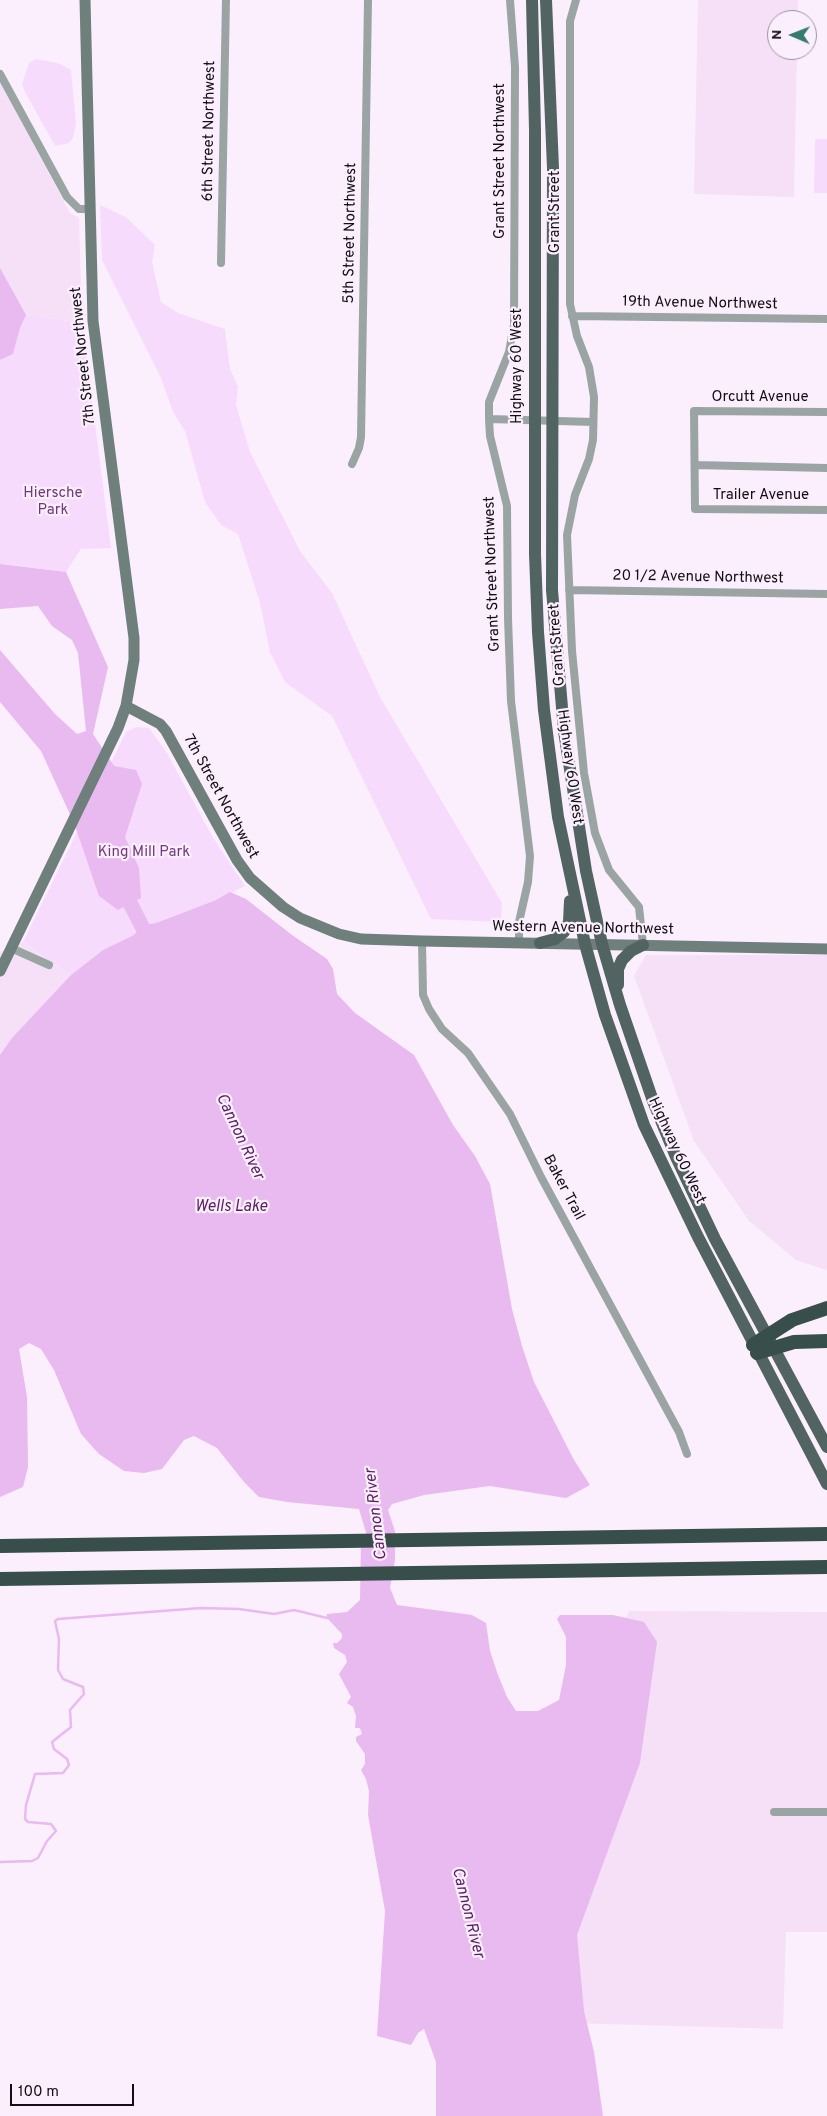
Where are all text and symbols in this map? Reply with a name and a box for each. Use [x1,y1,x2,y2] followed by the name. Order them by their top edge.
[767,10,817,60] north arrow
[769,30,786,40] text: N
[200,60,220,202] street label: 6th Street Northwest
[492,83,510,239] street label: Grant Street Northwest
[341,162,361,304] street label: 5th Street Northwest
[547,171,565,253] street label: Grant Street
[68,286,100,426] street label: 7th Street Northwest
[622,294,778,314] street label: 19th Avenue Northwest
[509,308,527,424] street label: Highway 60 West
[711,389,809,407] street label: Orcutt Avenue
[23,485,83,520] park label: Hiersche Park
[713,487,809,505] street label: Trailer Avenue
[481,496,505,652] street label: Grant Street Northwest
[612,568,784,588] street label: 20 1/2 Avenue Northwest
[546,603,570,687] street label: Grant Street
[552,708,586,826] street label: Highway 60 West
[178,732,262,862] street label: 7th Street Northwest
[98,844,190,862] park label: King Mill Park
[492,918,674,940] street label: Western Avenue Northwest
[211,1091,267,1183] water label: Cannon River
[643,1095,709,1207] street label: Highway 60 West
[538,1152,588,1224] street label: Baker Trail
[195,1198,267,1218] water label: Wells Lake
[362,1467,392,1561] water label: Cannon River
[446,1866,488,1960] water label: Cannon River
[12,2074,136,2106] scale bar
[18,2083,59,2102] text: 100 m

